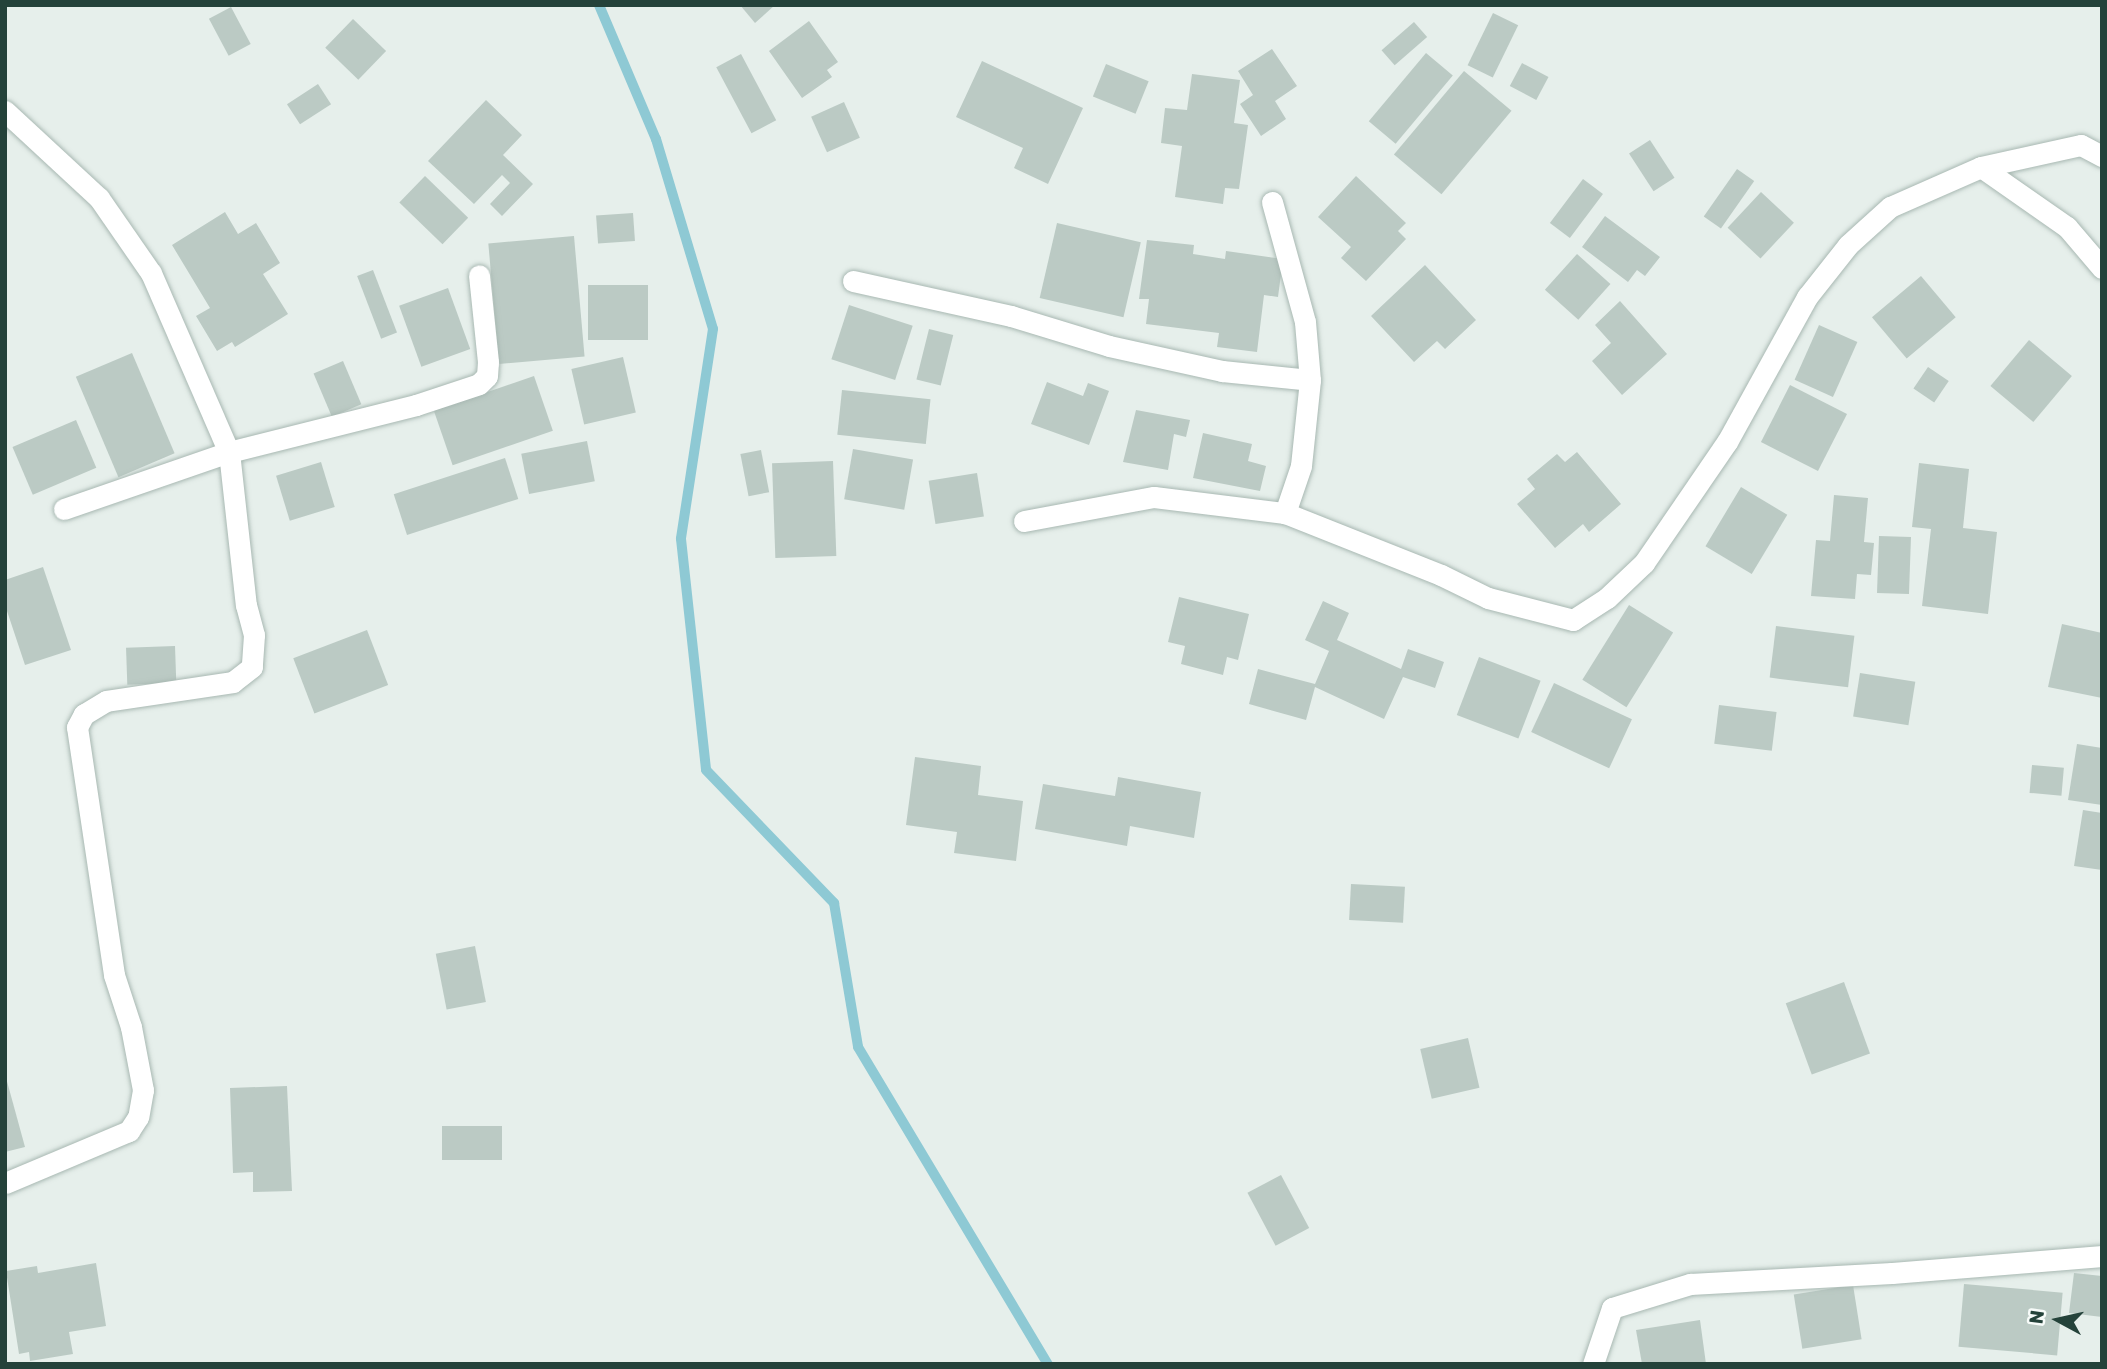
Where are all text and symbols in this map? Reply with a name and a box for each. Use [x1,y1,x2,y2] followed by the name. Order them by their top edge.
[2023,1285,2093,1355] north arrow
[2024,1309,2049,1325] text: N

